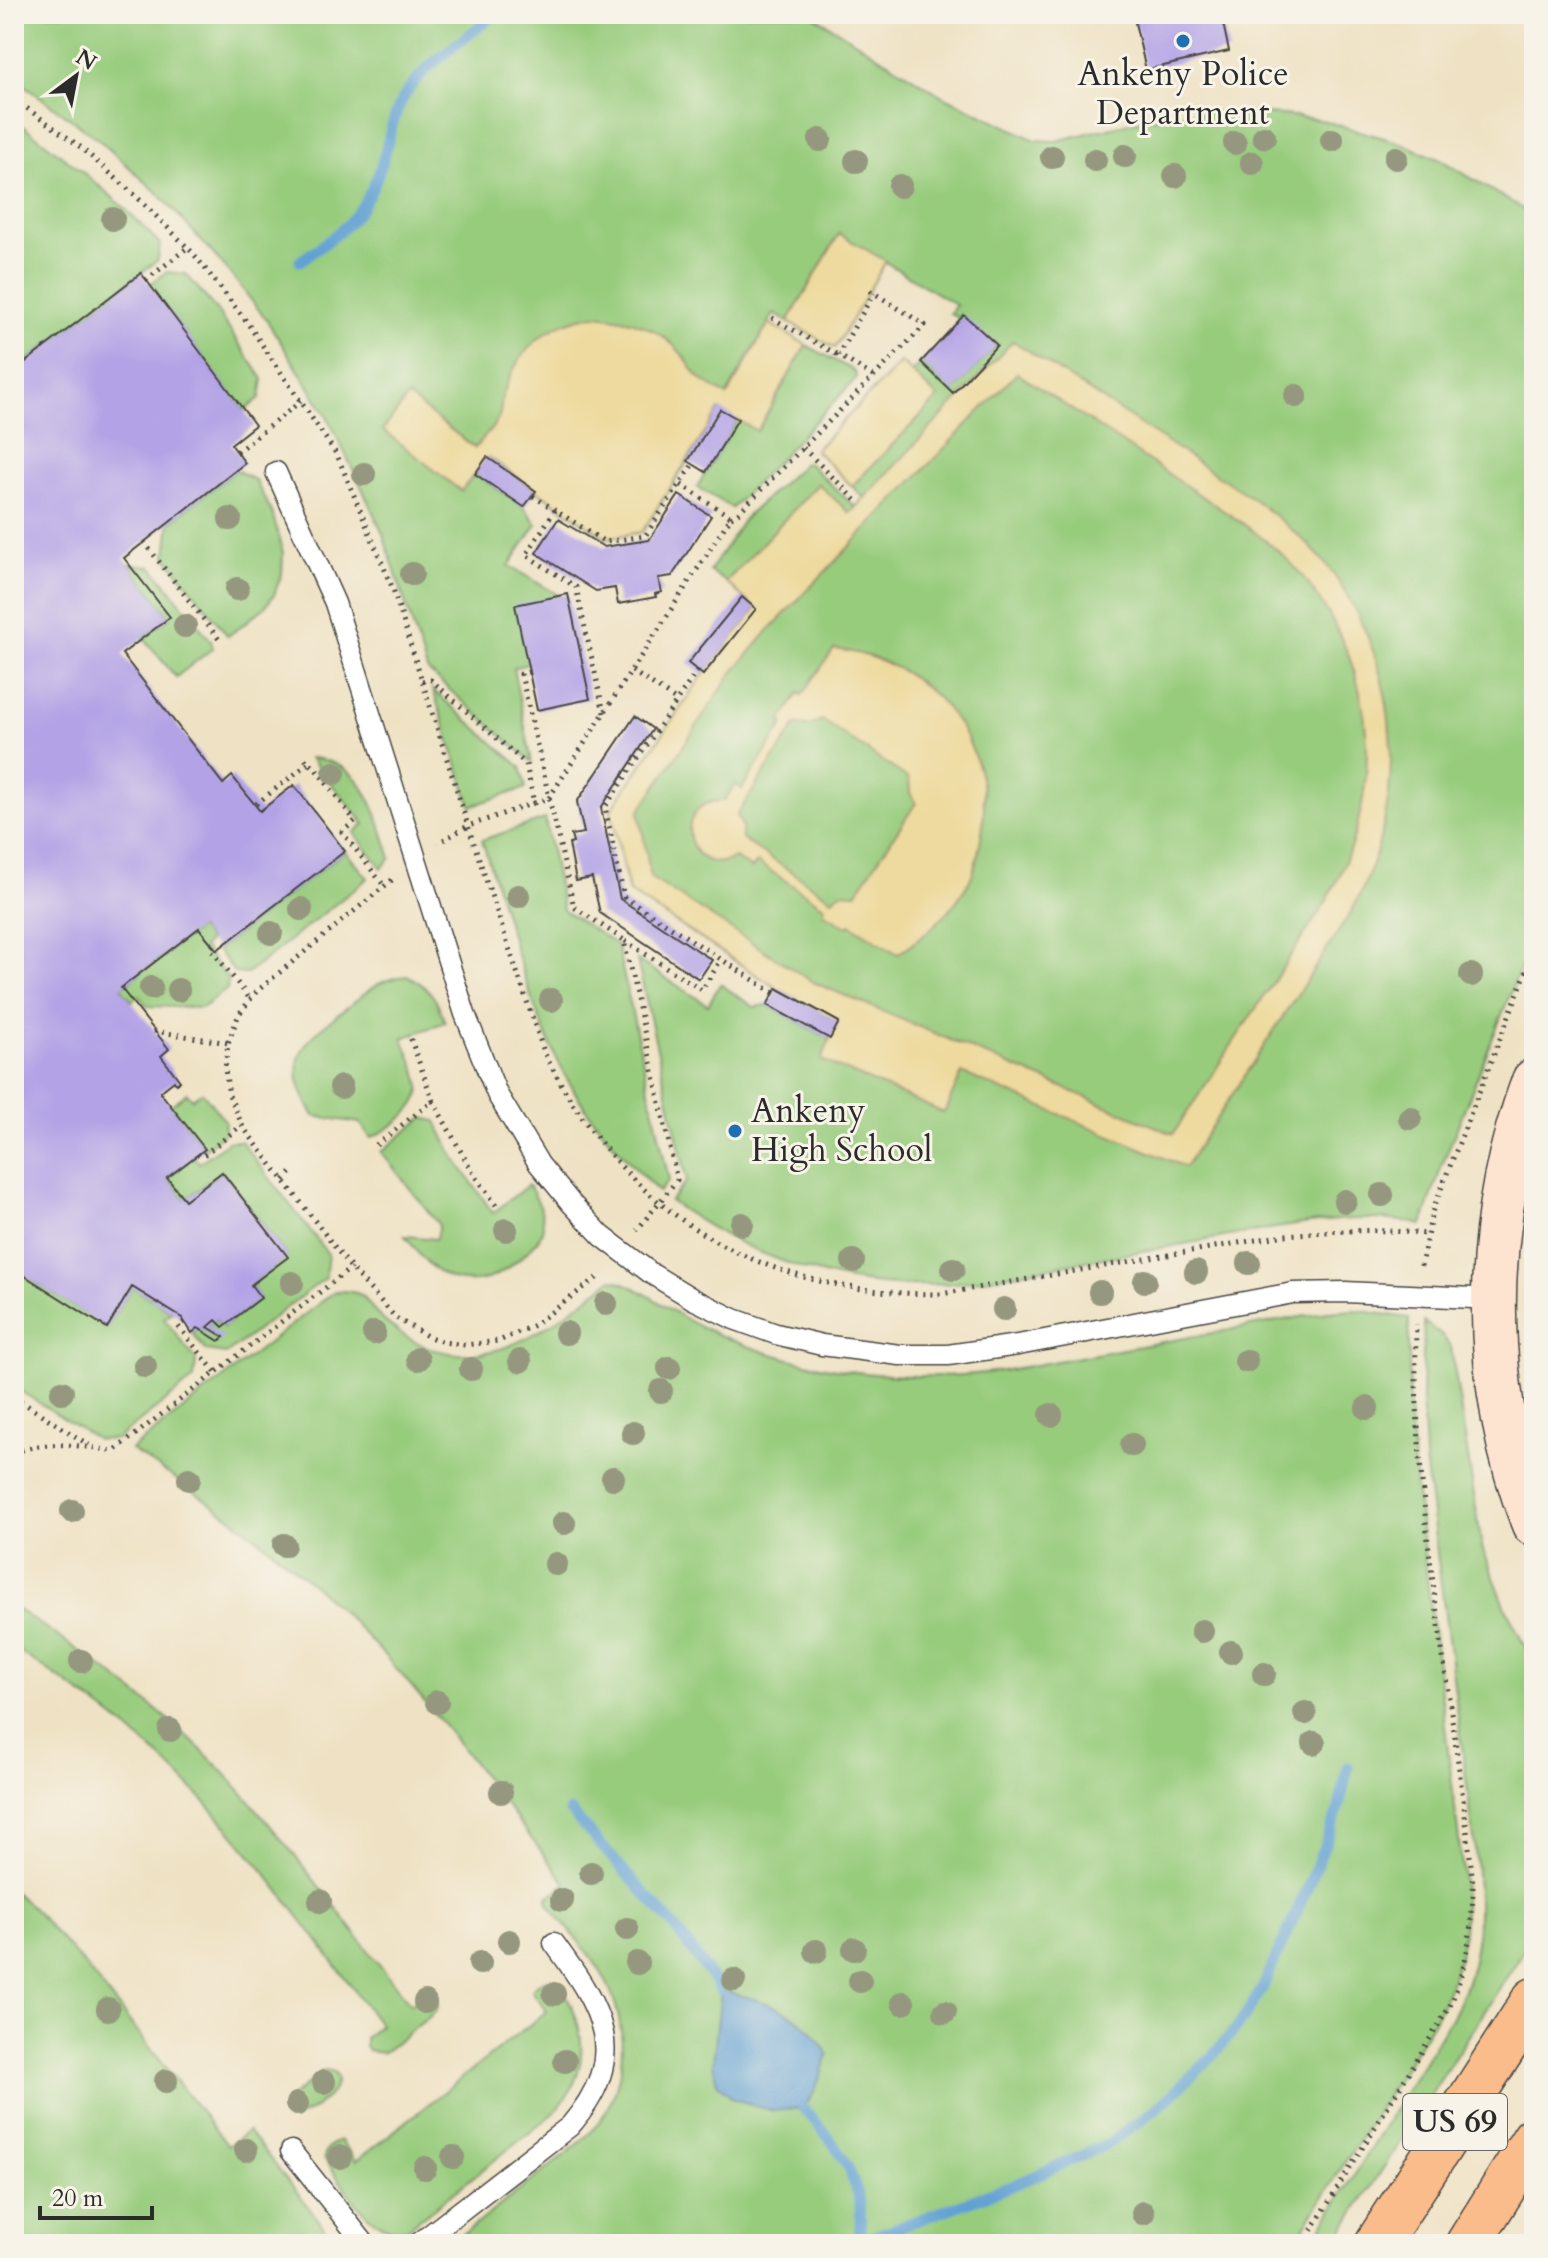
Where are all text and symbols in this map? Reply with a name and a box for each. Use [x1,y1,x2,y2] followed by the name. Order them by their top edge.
[1174,32,1192,50] marker: Ankeny Police Department
[36,36,116,116] north arrow
[70,42,102,78] text: N
[1077,51,1289,136] place label: Ankeny Police Department
[751,1088,933,1173] place label: Ankeny High School
[726,1122,744,1140] marker: Ankeny High School
[1403,2094,1507,2150] road number: US 69
[40,2170,152,2220] scale bar
[52,2182,104,2215] text: 20 m

